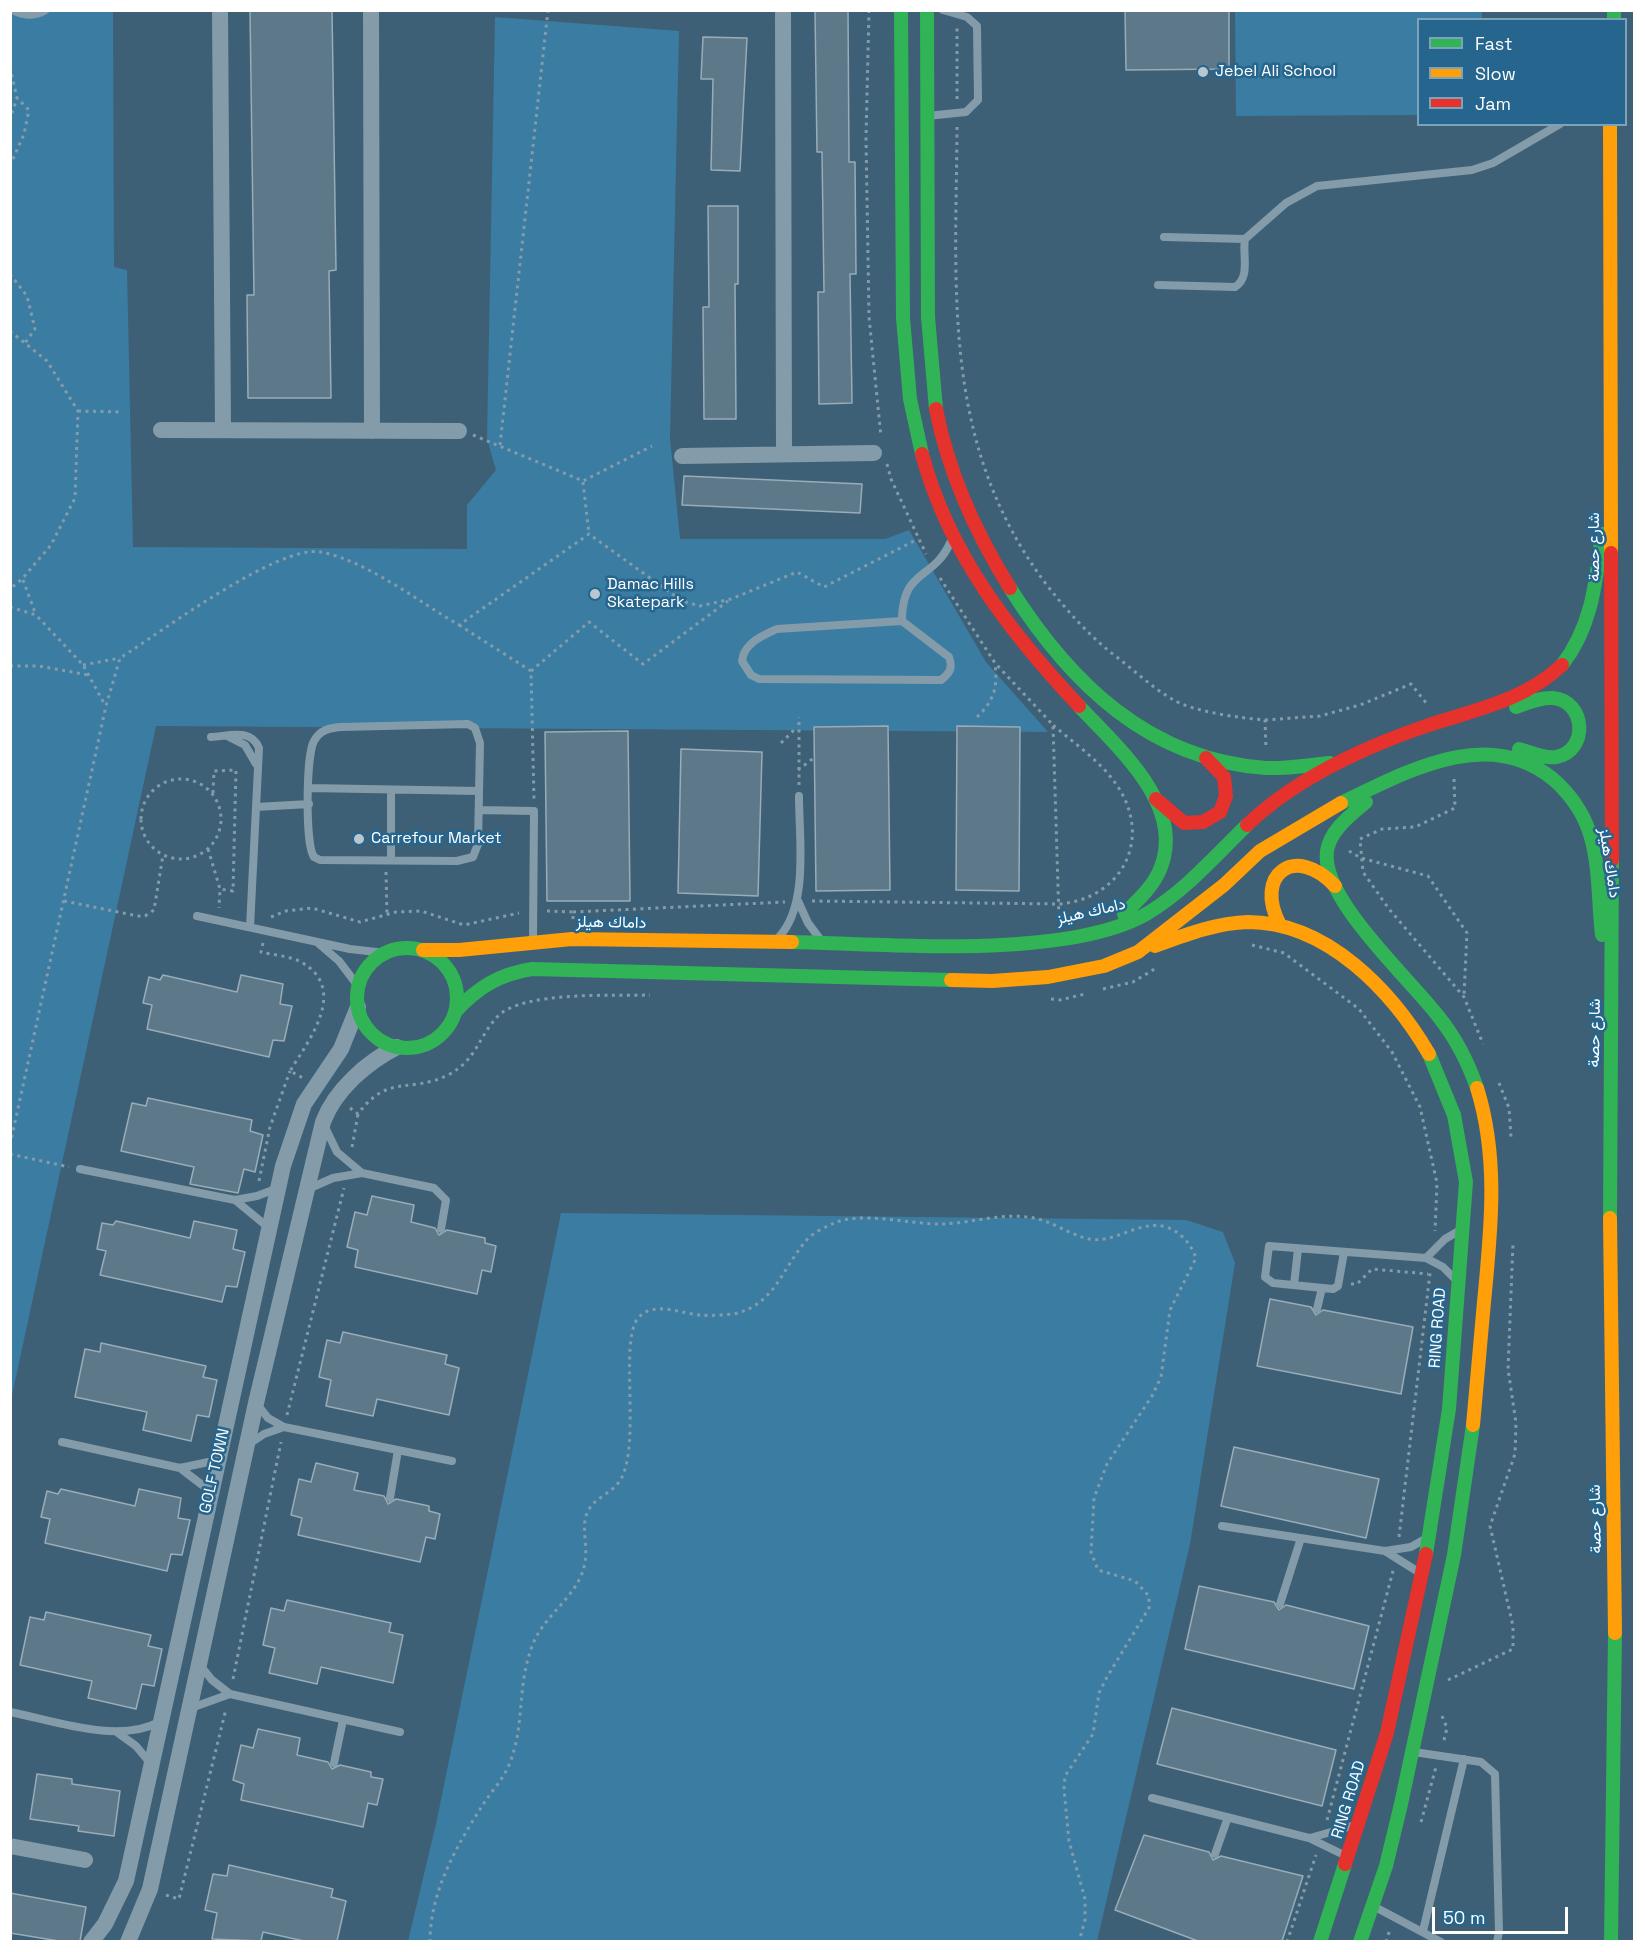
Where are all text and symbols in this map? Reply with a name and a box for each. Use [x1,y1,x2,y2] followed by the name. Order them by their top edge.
[1417,18,1627,126] legend
[1475,32,1512,55] text: Fast
[1215,62,1336,82] place label: Jebel Ali School
[1475,62,1516,85] text: Slow
[1196,65,1210,79] marker: Jebel Ali School
[1475,92,1511,115] text: Jam
[1585,512,1605,582] street label: شارع حصة
[607,575,694,613] place label: Damac Hills Skatepark
[588,587,602,601] marker: Damac Hills Skatepark
[1594,827,1624,899] street label: داماك هيلز
[371,829,502,849] place label: Carrefour Market
[352,832,366,846] marker: Carrefour Market
[1055,895,1127,929] street label: داماك هيلز
[576,913,646,933] street label: داماك هيلز
[1585,998,1605,1068] street label: شارع حصة
[1426,1287,1450,1369] street label: RING ROAD
[196,1427,234,1515] street label: GOLF TOWN
[1586,1484,1606,1554] street label: شارع حصة
[1328,1759,1370,1841] street label: RING ROAD
[1435,1895,1572,1933] scale bar
[1443,1906,1485,1929] text: 50 m

